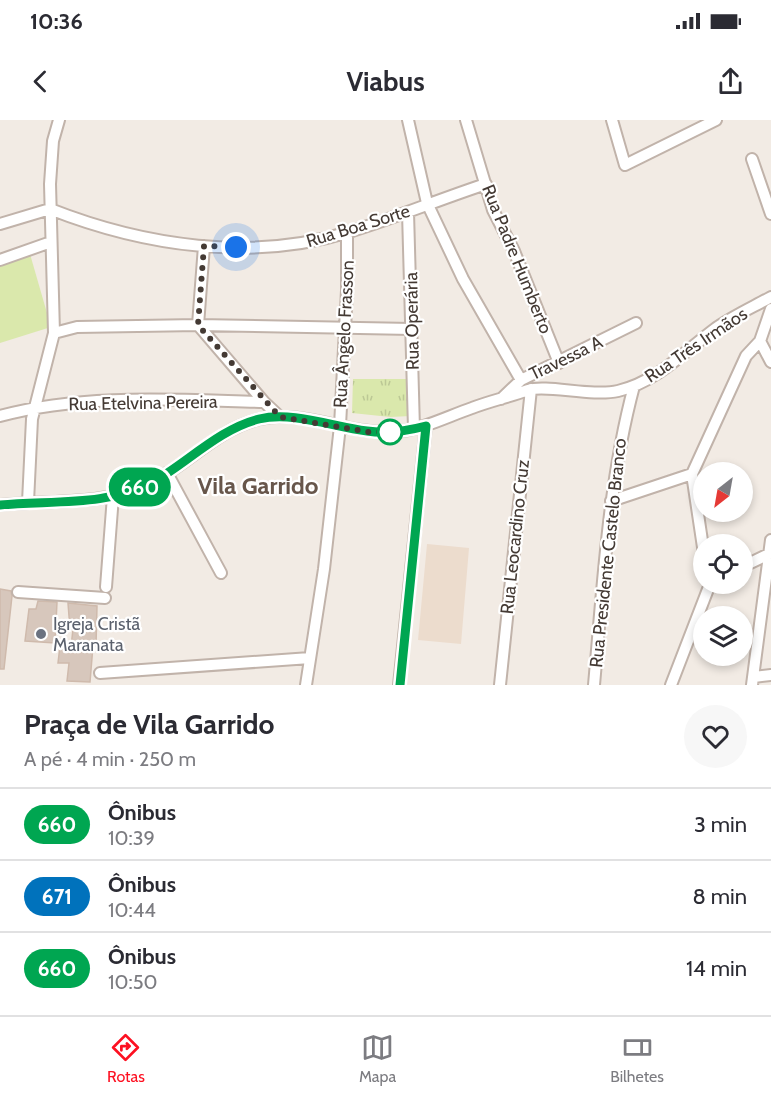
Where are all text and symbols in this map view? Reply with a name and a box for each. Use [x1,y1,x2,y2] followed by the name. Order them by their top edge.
[30,8,83,35] text: 10:36
[24,65,57,98] icon: back
[346,65,425,98] text: Viabus
[714,65,747,98] icon: share
[477,181,557,337] street label: Rua Padre Humberto
[303,200,413,252] street label: Rua Boa Sorte
[221,232,251,262] your location
[329,260,359,408] street label: Rua Ângelo Frasson
[400,271,424,370] street label: Rua Operária
[641,303,751,387] street label: Rua Três Irmãos
[526,331,606,385] street label: Travessa A
[68,391,218,415] street label: Rua Etelvina Pereira
[377,419,403,445] unlabelled marker
[585,437,631,669] street label: Rua Presidente Castelo Branco
[496,458,534,615] street label: Rua Leocardino Cruz
[693,462,753,522] north arrow
[693,462,753,666] map controls
[106,468,174,506] line badge: 660
[197,471,319,500] district label: Vila Garrido
[121,475,159,500] text: 660
[693,534,753,594] button: locate
[693,606,753,666] button: layers
[53,613,140,656] place label: Igreja Cristã Maranata
[34,627,48,641] marker: Igreja Cristã Maranata
[684,705,747,768] button: heart
[24,707,274,741] text: Praça de Vila Garrido
[24,747,196,771] text: A pé · 4 min · 250 m
[108,799,176,826] text: Ônibus
[694,811,747,838] text: 3 min
[38,812,76,837] text: 660
[108,826,155,850] text: 10:39
[108,871,176,898] text: Ônibus
[692,883,747,910] text: 8 min
[42,884,72,909] text: 671
[108,898,156,922] text: 10:44
[108,943,176,970] text: Ônibus
[686,955,747,982] text: 14 min
[38,956,76,981] text: 660
[108,970,157,994] text: 10:50
[107,1031,145,1086] tab: Rotas
[359,1031,396,1086] tab: Mapa
[610,1031,664,1086] tab: Bilhetes

